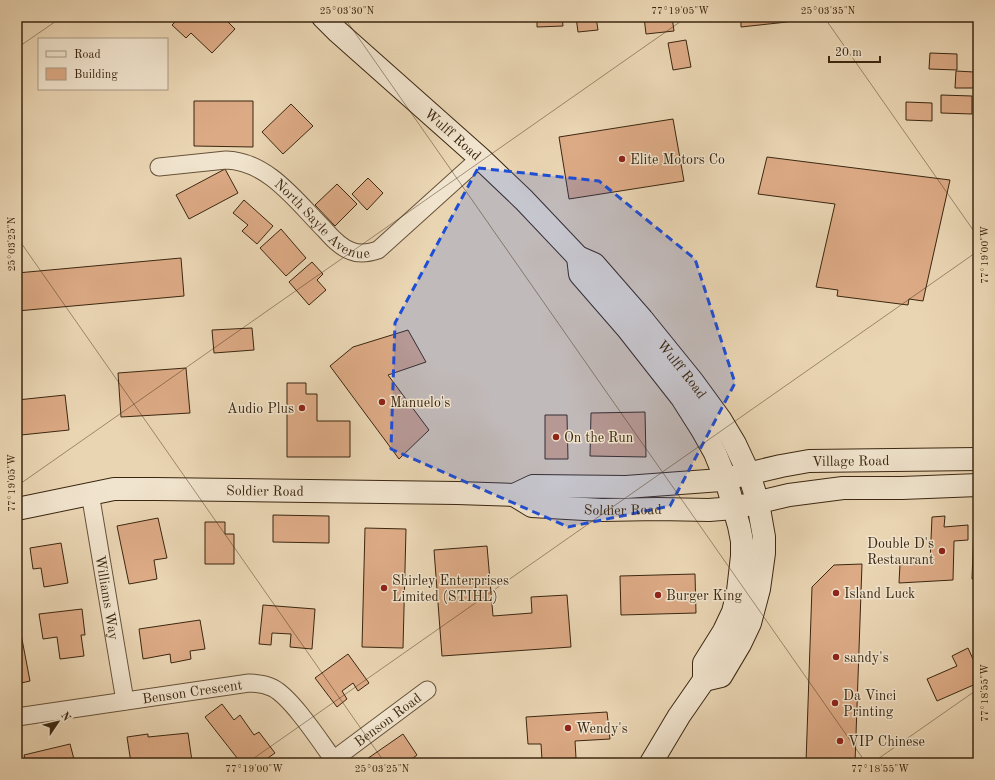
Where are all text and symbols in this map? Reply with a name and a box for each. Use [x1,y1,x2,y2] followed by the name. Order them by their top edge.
[320,6,375,16] text: 25°03'30"N
[651,6,709,16] text: 77°19'05"W
[801,6,856,16] text: 25°03'35"N
[38,38,168,90] legend
[829,38,880,64] scale bar
[835,47,862,59] text: 20 m
[74,49,101,61] text: Road
[74,69,118,81] text: Building
[422,106,483,163] street label: Wulff Road
[630,153,725,167] place label: Elite Motors Co
[617,154,627,164] marker: Elite Motors Co
[271,177,371,261] street label: North Sayle Avenue
[7,216,17,271] text: 25°03'25"N
[980,226,990,284] text: 77°19'00"W
[654,338,709,401] street label: Wulff Road
[390,396,450,410] place label: Manuelo's
[377,397,387,407] marker: Manuelo's
[227,402,294,416] place label: Audio Plus
[297,403,307,413] marker: Audio Plus
[564,431,634,445] place label: On the Run
[551,432,561,442] marker: On the Run
[7,454,17,512] text: 77°19'05"W
[812,454,890,469] street label: Village Road
[226,484,304,499] street label: Soldier Road
[583,503,662,518] street label: Soldier Road
[867,537,934,567] place label: Double D's Restaurant
[937,546,947,556] marker: Double D's Restaurant
[93,554,121,642] street label: Williams Way
[392,574,509,604] place label: Shirley Enterprises Limited (STIHL)
[379,583,389,593] marker: Shirley Enterprises Limited (STIHL)
[844,587,915,601] place label: Island Luck
[831,588,841,598] marker: Island Luck
[666,589,742,603] place label: Burger King
[653,590,663,600] marker: Burger King
[844,651,889,665] place label: sandy's
[831,652,841,662] marker: sandy's
[980,664,990,722] text: 77°18'55"W
[141,678,243,707] street label: Benson Crescent
[843,689,896,719] place label: Da Vinci Printing
[352,691,424,750] street label: Benson Road
[830,698,840,708] marker: Da Vinci Printing
[38,702,78,742] north arrow
[58,711,72,724] text: N
[576,722,628,736] place label: Wendy's
[563,723,573,733] marker: Wendy's
[848,735,925,749] place label: VIP Chinese
[835,736,845,746] marker: VIP Chinese
[225,764,283,774] text: 77°19'00"W
[355,764,410,774] text: 25°03'25"N
[851,764,909,774] text: 77°18'55"W

